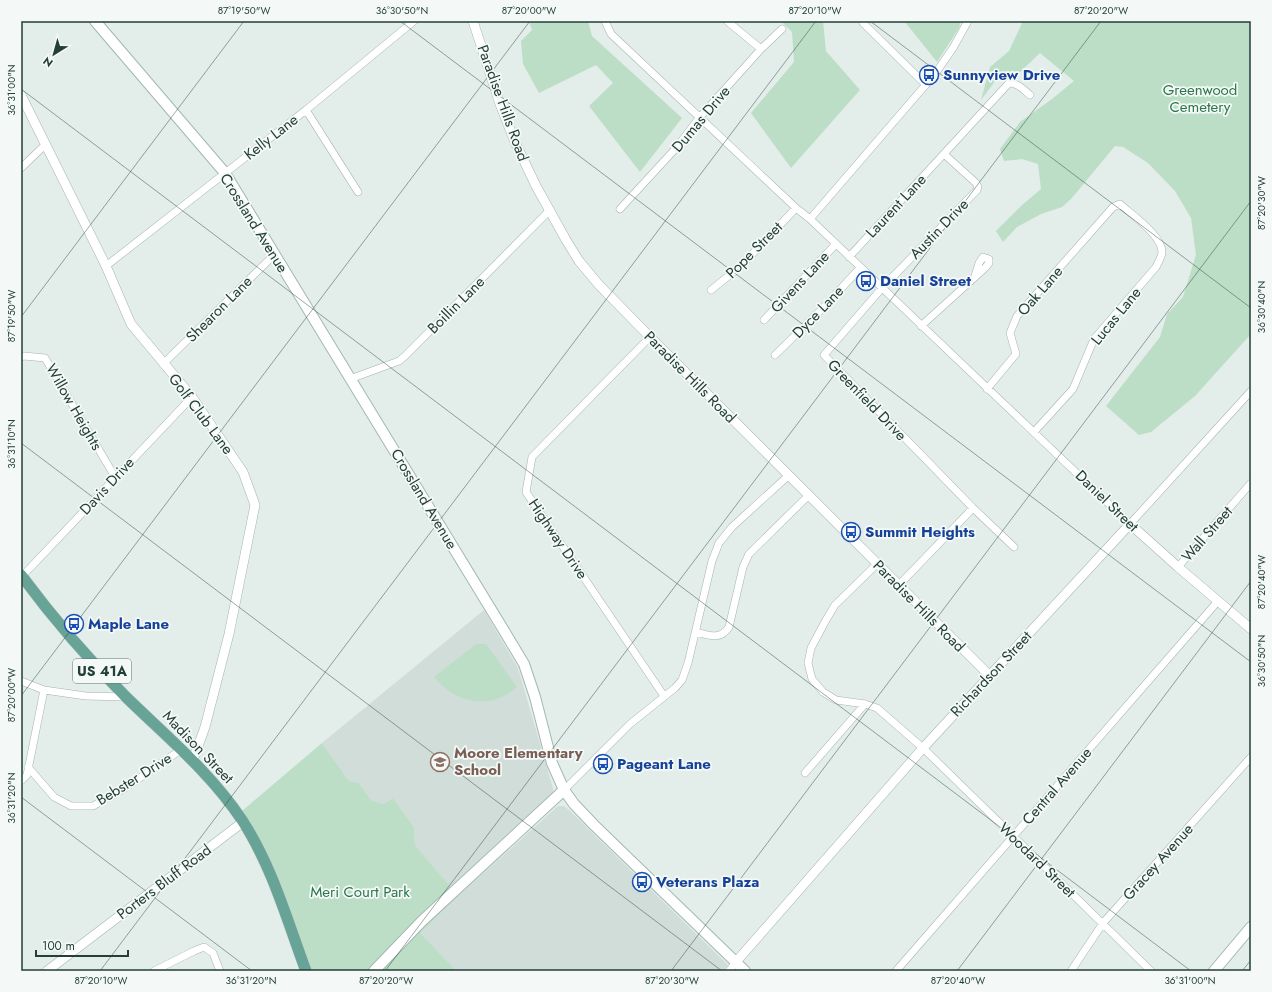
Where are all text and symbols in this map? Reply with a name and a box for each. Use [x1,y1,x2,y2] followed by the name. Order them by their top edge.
[218,3,270,18] text: 87°19'50"W
[376,3,428,18] text: 36°30'50"N
[502,3,556,18] text: 87°20'00"W
[789,3,842,18] text: 87°20'10"W
[1074,3,1128,18] text: 87°20'20"W
[34,34,74,74] north arrow
[472,42,534,164] street label: Paradise Hills Road
[40,53,56,71] text: N
[4,64,19,116] text: 36°31'00"N
[918,64,940,86] bus stop icon: Sunnyview Drive
[943,64,1061,86] place label: Sunnyview Drive
[1163,79,1237,118] park label: Greenwood Cemetery
[667,81,736,157] street label: Dumas Drive
[239,109,303,165] street label: Kelly Lane
[215,169,294,277] street label: Crossland Avenue
[861,169,932,243] street label: Laurent Lane
[1254,176,1269,230] text: 87°20'30"W
[904,194,974,264] street label: Austin Drive
[721,216,788,283] street label: Pope Street
[765,246,835,318] street label: Givens Lane
[1012,261,1068,321] street label: Oak Lane
[855,270,877,292] bus stop icon: Daniel Street
[880,270,971,292] place label: Daniel Street
[181,271,257,347] street label: Shearon Lane
[422,271,490,339] street label: Boillin Lane
[787,281,849,343] street label: Dyce Lane
[1254,281,1269,333] text: 36°30'40"N
[1086,282,1146,350] street label: Lucas Lane
[4,290,19,342] text: 87°19'50"W
[639,326,741,428] street label: Paradise Hills Road
[822,354,912,446] street label: Greenfield Drive
[40,360,108,454] street label: Willow Heights
[163,369,239,459] street label: Golf Club Lane
[4,419,19,469] text: 36°31'10"N
[385,445,463,554] street label: Crossland Avenue
[74,452,140,520] street label: Davis Drive
[1070,465,1144,537] street label: Daniel Street
[523,494,593,584] street label: Highway Drive
[1176,501,1238,567] street label: Wall Street
[840,521,862,543] bus stop icon: Summit Heights
[865,521,975,543] place label: Summit Heights
[868,555,970,657] street label: Paradise Hills Road
[1254,555,1269,609] text: 87°20'40"W
[63,613,85,635] bus stop icon: Maple Lane
[88,613,169,635] place label: Maple Lane
[945,626,1037,722] street label: Richardson Street
[1254,635,1269,687] text: 36°30'50"N
[73,659,131,683] road number: US 41A
[4,668,19,722] text: 87°20'00"W
[157,705,239,789] street label: Madison Street
[454,742,583,781] place label: Moore Elementary School
[1017,742,1097,830] street label: Central Avenue
[92,747,176,811] street label: Bebster Drive
[429,751,451,773] school or university icon: Moore Elementary School
[592,753,614,775] bus stop icon: Pageant Lane
[617,753,711,775] place label: Pageant Lane
[4,773,19,823] text: 36°31'20"N
[993,817,1081,903] street label: Woodard Street
[1118,819,1199,905] street label: Gracey Avenue
[112,839,216,925] street label: Porters Bluff Road
[631,871,653,893] bus stop icon: Veterans Plaza
[655,871,759,893] place label: Veterans Plaza
[310,881,410,903] park label: Meri Court Park
[36,932,128,958] scale bar
[42,937,75,955] text: 100 m
[75,973,128,988] text: 87°20'10"W
[226,973,276,988] text: 36°31'20"N
[359,973,413,988] text: 87°20'20"W
[645,973,699,988] text: 87°20'30"W
[931,973,985,988] text: 87°20'40"W
[1164,973,1216,988] text: 36°31'00"N

